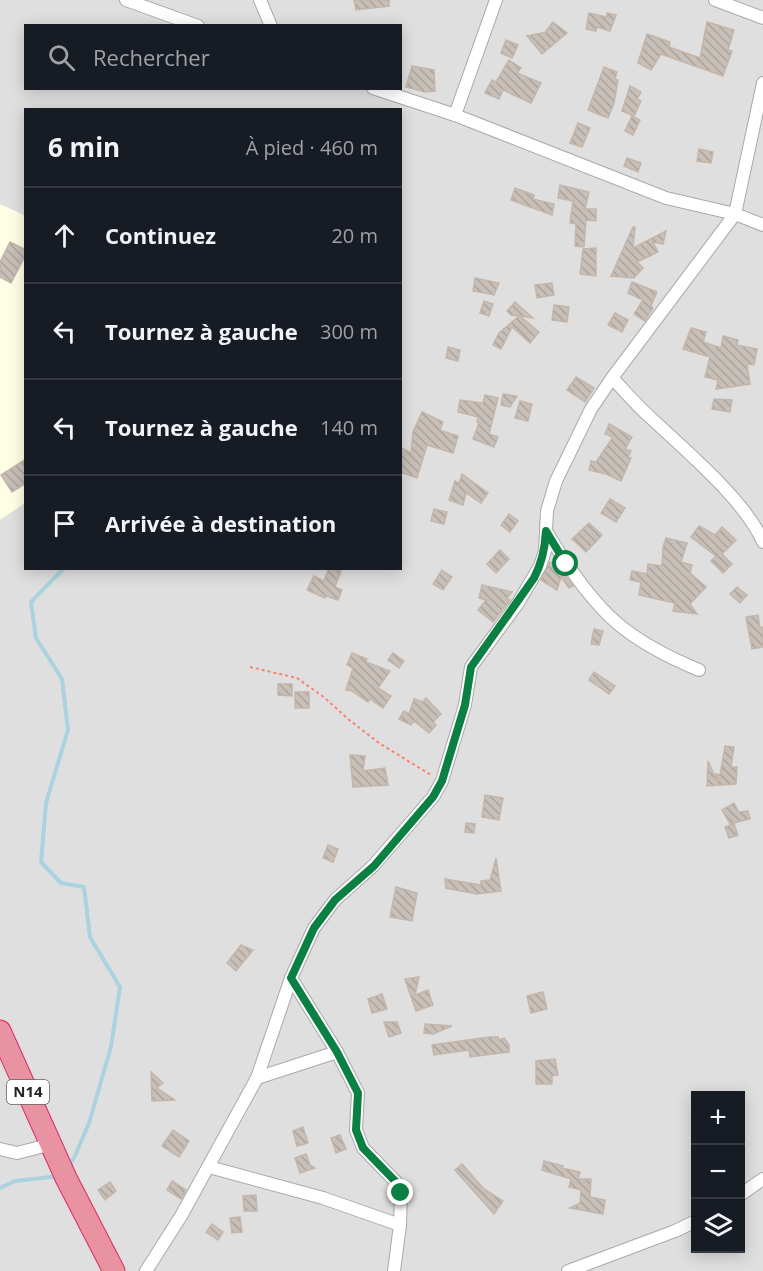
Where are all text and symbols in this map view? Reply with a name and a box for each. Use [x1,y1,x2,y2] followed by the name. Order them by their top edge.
[24,24,402,90] search box
[45,41,78,74] icon: search
[93,42,210,72] text: Rechercher
[48,129,120,165] text: 6 min
[246,134,378,161] text: À pied · 460 m
[48,219,81,252] icon: ahead
[105,220,216,250] text: Continuez
[331,222,378,249] text: 20 m
[48,315,81,348] icon: left
[105,316,298,346] text: Tournez à gauche
[320,318,378,345] text: 300 m
[48,411,81,444] icon: left
[105,412,298,442] text: Tournez à gauche
[320,414,378,441] text: 140 m
[48,507,81,540] icon: arrive
[105,508,336,538] text: Arrivée à destination
[552,550,578,576] route start
[7,1080,49,1104] road number: N14
[691,1091,745,1253] map controls
[691,1091,745,1145] button: +
[691,1145,745,1199] button: −
[387,1179,413,1205] route end
[691,1199,745,1253] button: layers

